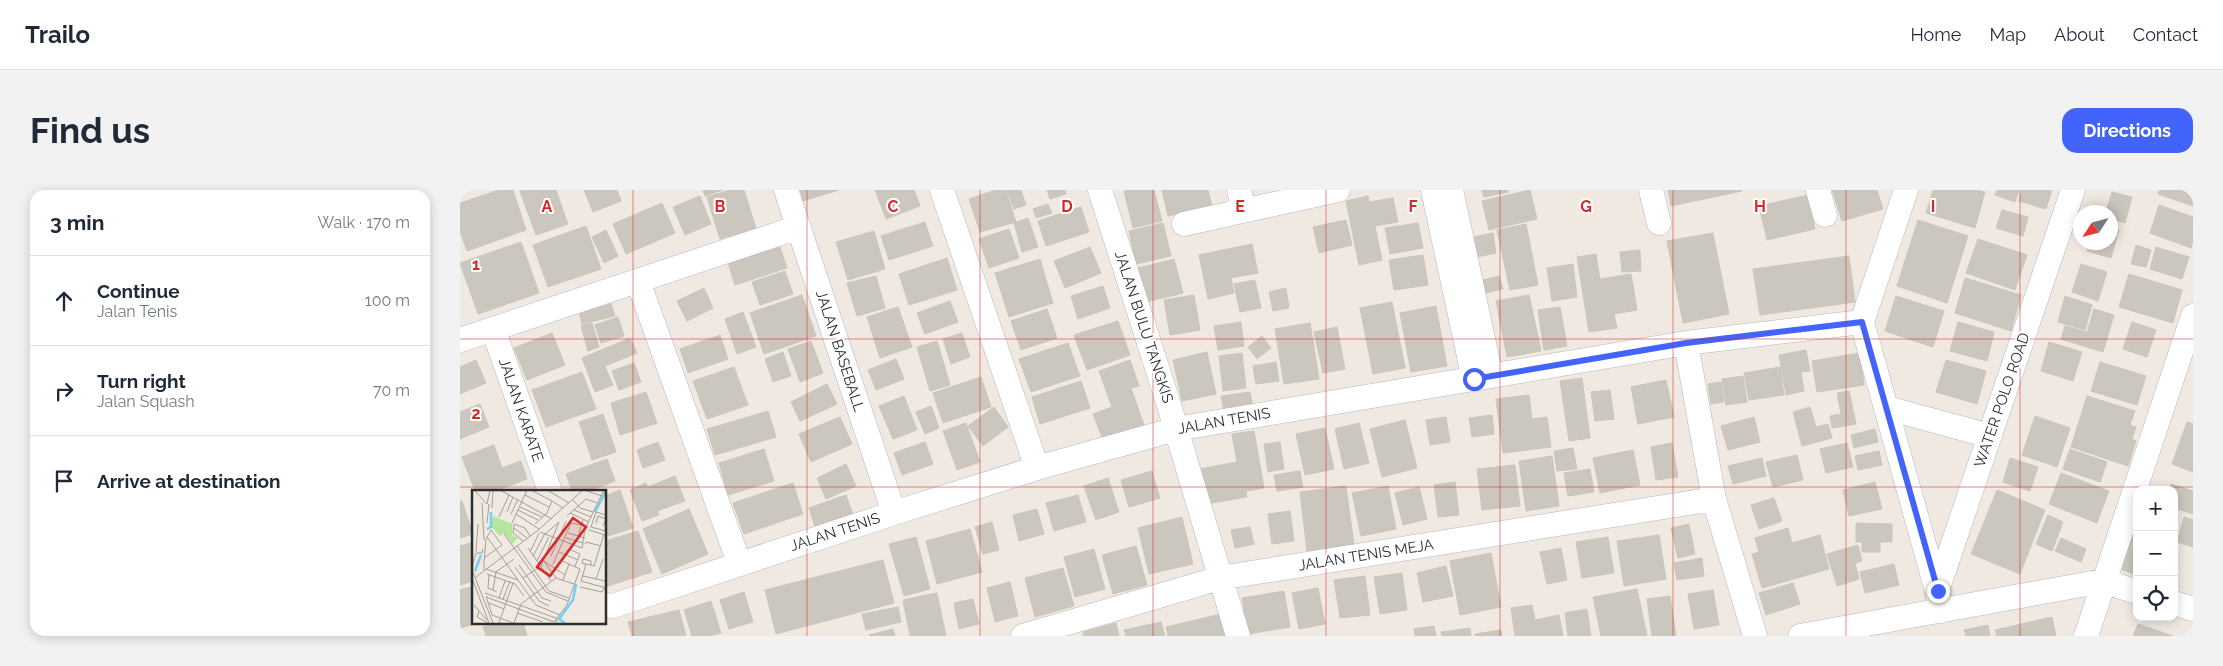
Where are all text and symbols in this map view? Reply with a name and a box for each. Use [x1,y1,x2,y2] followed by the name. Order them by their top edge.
[25,20,90,49] text: Trailo
[1910,24,1961,45] text: Home
[1989,24,2026,45] text: Map
[2054,24,2105,45] text: About
[2133,24,2198,45] text: Contact
[2062,108,2193,153] button: Directions
[30,110,150,151] text: Find us
[542,197,553,216] text: A
[715,197,726,216] text: B
[888,197,899,216] text: C
[1061,197,1073,216] text: D
[1235,197,1245,216] text: E
[1408,197,1418,216] text: F
[1580,197,1592,216] text: G
[1754,197,1766,216] text: H
[1931,197,1935,216] text: I
[2073,205,2118,250] north arrow
[50,210,104,235] text: 3 min
[318,213,410,232] text: Walk · 170 m
[1111,249,1177,405] street label: JALAN BULU TANGKIS
[472,255,480,274] text: 1
[97,280,180,302] text: Continue
[50,287,78,315] icon: ahead
[812,288,868,414] street label: JALAN BASEBALL
[365,291,410,310] text: 100 m
[97,302,177,321] text: Jalan Tenis
[1970,330,2034,470] street label: WATER POLO ROAD
[495,356,547,464] street label: JALAN KARATE
[1463,368,1486,391] route start
[97,370,186,392] text: Turn right
[50,377,78,405] icon: right
[373,381,410,400] text: 70 m
[97,392,195,411] text: Jalan Squash
[471,404,481,423] text: 2
[1176,404,1272,438] street label: JALAN TENIS
[50,467,78,495] icon: arrive
[97,470,281,492] text: Arrive at destination
[2133,486,2178,621] map controls
[2133,486,2178,531] button: +
[472,490,606,623] inset map
[788,509,882,555] street label: JALAN TENIS
[2133,531,2178,576] button: −
[1297,535,1435,575] street label: JALAN TENIS MEJA
[2133,576,2178,621] button: locate
[1927,580,1950,603] route end

